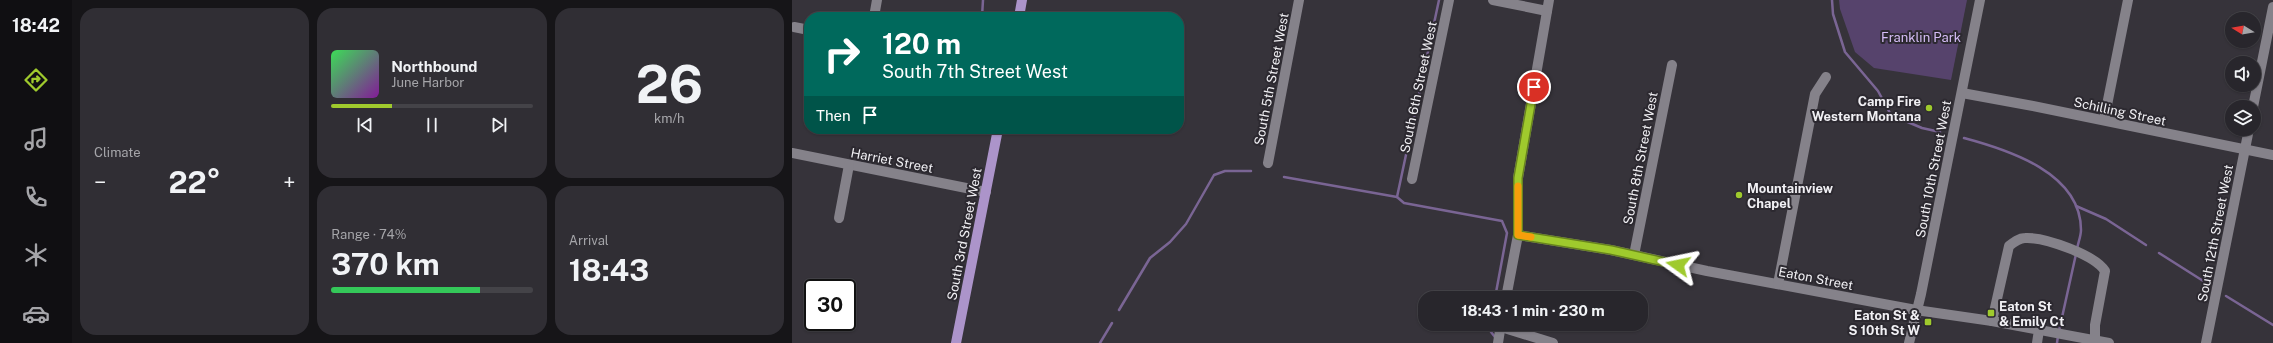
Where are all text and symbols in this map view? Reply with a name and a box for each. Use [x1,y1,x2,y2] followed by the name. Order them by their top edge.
[1251,12,1292,147] street label: South 5th Street West
[2225,12,2261,48] north arrow
[2225,12,2261,136] map controls
[12,15,60,36] text: 18:42
[1397,20,1440,154] street label: South 6th Street West
[882,27,961,60] text: 120 m
[816,28,868,80] icon: right
[1881,30,1961,45] park label: Franklin Park
[636,54,703,115] text: 26
[2225,56,2261,92] button: sound
[391,58,477,75] text: Northbound
[882,61,1068,82] text: South 7th Street West
[22,66,50,94] icon: directions
[1517,70,1551,104] pin
[391,75,464,90] text: June Harbor
[1523,76,1545,98] icon: arrive
[1620,90,1661,226] street label: South 8th Street West
[1812,94,1921,124] place label: Camp Fire Western Montana
[2072,94,2167,129] street label: Schilling Street
[1913,99,1954,239] street label: South 10th Street West
[2225,100,2261,136] button: layers
[1924,103,1934,113] marker: Camp Fire Western Montana
[859,104,881,126] icon: arrive
[816,107,851,124] text: Then
[654,111,685,126] text: km/h
[354,114,376,136] icon: previous
[421,114,443,136] icon: pause
[488,114,510,136] icon: next
[22,125,50,153] icon: music
[94,145,141,160] text: Climate
[849,145,934,176] street label: Harriet Street
[2195,163,2236,303] street label: South 12th Street West
[169,164,221,200] text: 22°
[944,166,985,302] street label: South 3rd Street West
[94,169,106,195] text: −
[283,169,295,195] text: +
[1747,181,1834,211] place label: Mountainview Chapel
[22,183,50,211] icon: phone
[1734,190,1744,200] marker: Mountainview Chapel
[331,227,406,242] text: Range · 74%
[569,233,609,248] text: Arrival
[22,241,50,269] icon: climate
[1657,244,1699,286] position arrow
[331,246,440,282] text: 370 km
[569,252,649,288] text: 18:43
[1777,264,1855,293] street label: Eaton Street
[804,279,856,331] speed limit sign: 30
[1999,299,2064,329] place label: Eaton St & Emily Ct
[22,300,50,328] icon: car
[1461,302,1605,319] text: 18:43 · 1 min · 230 m
[1849,308,1920,338] place label: Eaton St & S 10th St W
[1986,308,1996,318] marker: Eaton St & Emily Ct
[1923,317,1933,327] marker: Eaton St & S 10th St W

